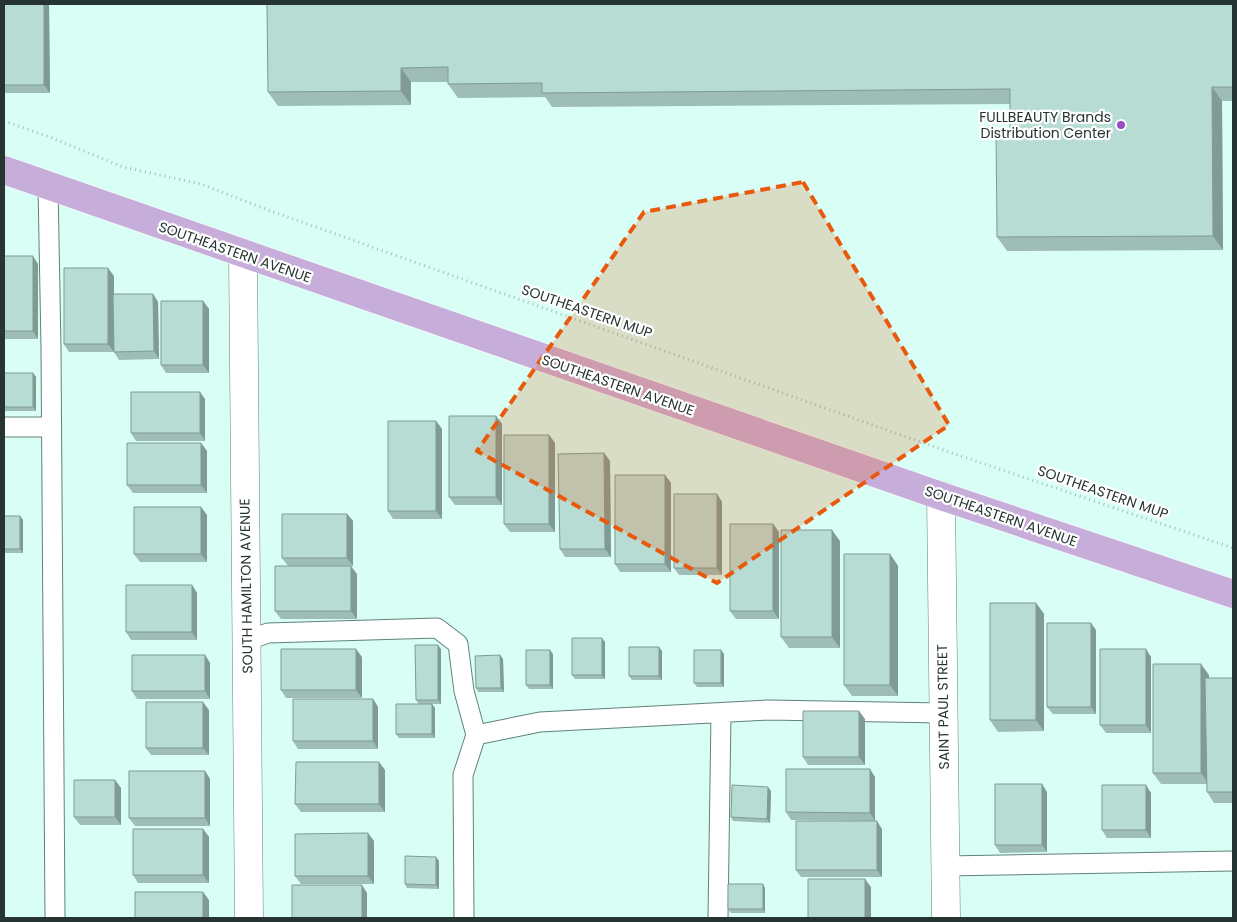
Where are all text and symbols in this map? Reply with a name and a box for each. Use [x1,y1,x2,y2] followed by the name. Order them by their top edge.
[979,107,1111,143] place label: FULLBEAUTY Brands Distribution Center
[1115,119,1127,131] marker: FULLBEAUTY Brands Distribution Center
[156,216,314,288] street label: SOUTHEASTERN AVENUE
[519,279,655,343] street label: SOUTHEASTERN MUP
[539,349,697,421] street label: SOUTHEASTERN AVENUE
[1035,460,1171,524] street label: SOUTHEASTERN MUP
[922,480,1080,552] street label: SOUTHEASTERN AVENUE
[234,498,258,674] street label: SOUTH HAMILTON AVENUE
[932,644,954,770] street label: SAINT PAUL STREET

